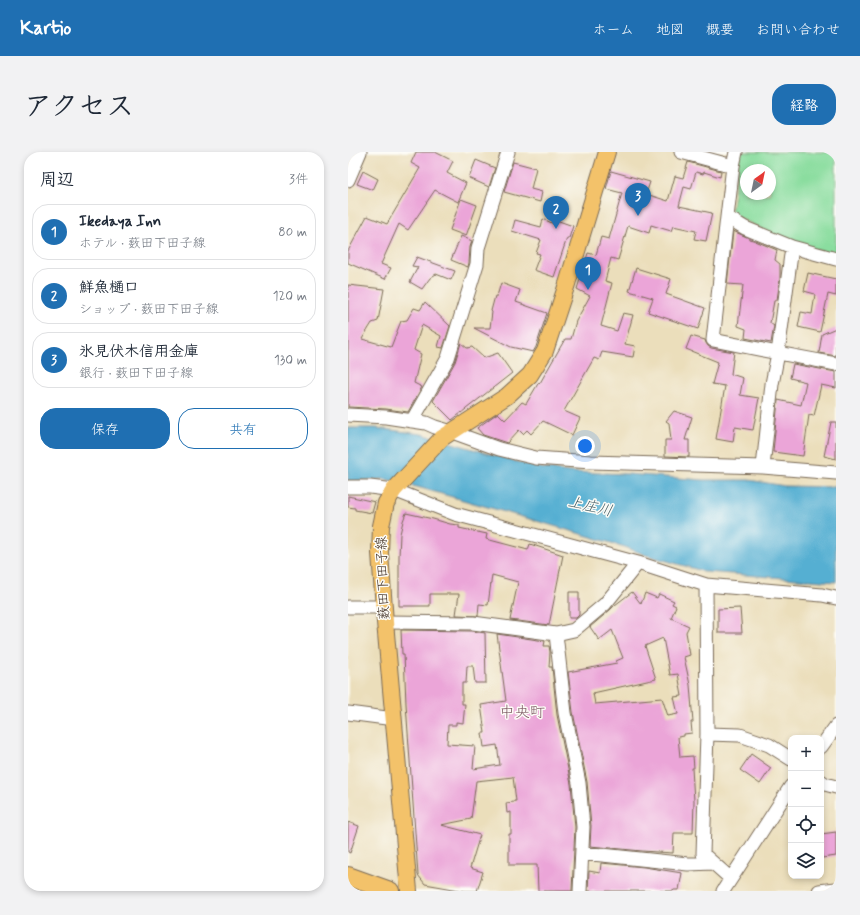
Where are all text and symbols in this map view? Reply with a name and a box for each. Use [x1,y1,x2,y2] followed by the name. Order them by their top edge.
[20,16,71,41] text: Kartio
[593,21,634,39] text: ホーム
[656,21,684,39] text: 地図
[706,21,734,39] text: 概要
[756,21,840,39] text: お問い合わせ
[772,84,836,125] button: 経路
[24,89,134,126] text: アクセス
[740,164,776,200] north arrow
[40,169,74,191] text: 周辺
[289,171,308,188] text: 3件
[625,183,651,216] pin: 3
[543,196,569,229] pin: 2
[79,212,161,232] text: Ikedaya Inn
[51,224,57,241] text: 1
[278,224,307,241] text: 80 m
[79,235,205,252] text: ホテル · 薮田下田子線
[575,257,601,290] pin: 1
[79,278,139,298] text: 鮮魚樋口
[51,288,57,305] text: 2
[273,288,307,305] text: 120 m
[79,301,218,318] text: ショップ · 薮田下田子線
[79,342,199,362] text: 氷見伏木信用金庫
[51,352,57,369] text: 3
[274,352,307,369] text: 130 m
[79,365,193,382] text: 銀行 · 薮田下田子線
[40,408,170,449] button: 保存
[178,408,308,449] button: 共有
[575,436,595,456] your location
[566,492,614,522] water label: 上庄川
[373,536,393,620] street label: 薮田下田子線
[499,703,545,723] district label: 中央町
[788,735,824,879] map controls
[788,735,824,771] button: +
[788,771,824,807] button: −
[788,807,824,843] button: locate
[788,843,824,879] button: layers

